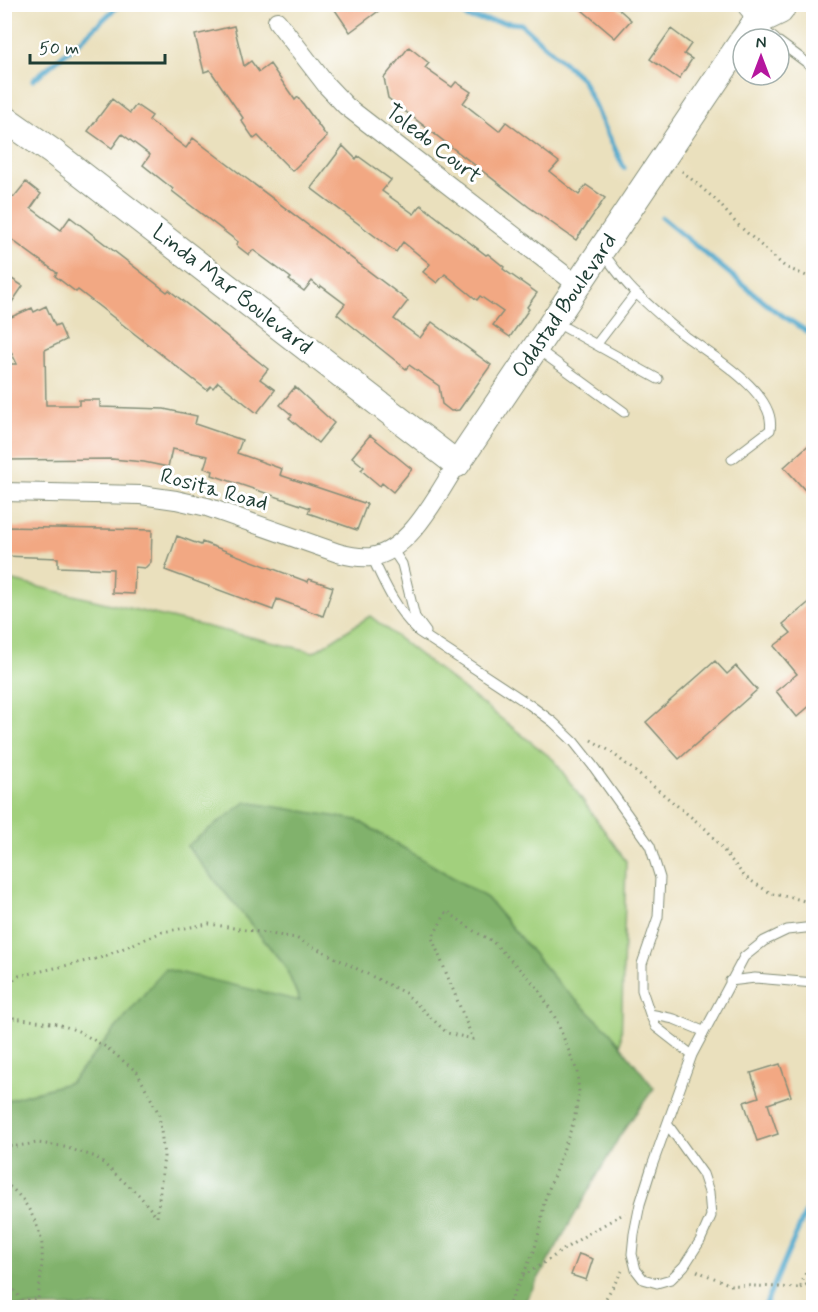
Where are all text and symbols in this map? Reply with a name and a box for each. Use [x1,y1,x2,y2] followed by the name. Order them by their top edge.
[30,27,165,65] scale bar
[731,27,791,87] north arrow
[756,33,766,54] text: N
[39,37,79,61] text: 50 m
[379,98,487,190] street label: Toledo Court
[146,219,318,361] street label: Linda Mar Boulevard
[506,228,624,384] street label: Oddstad Boulevard
[157,462,271,518] street label: Rosita Road

